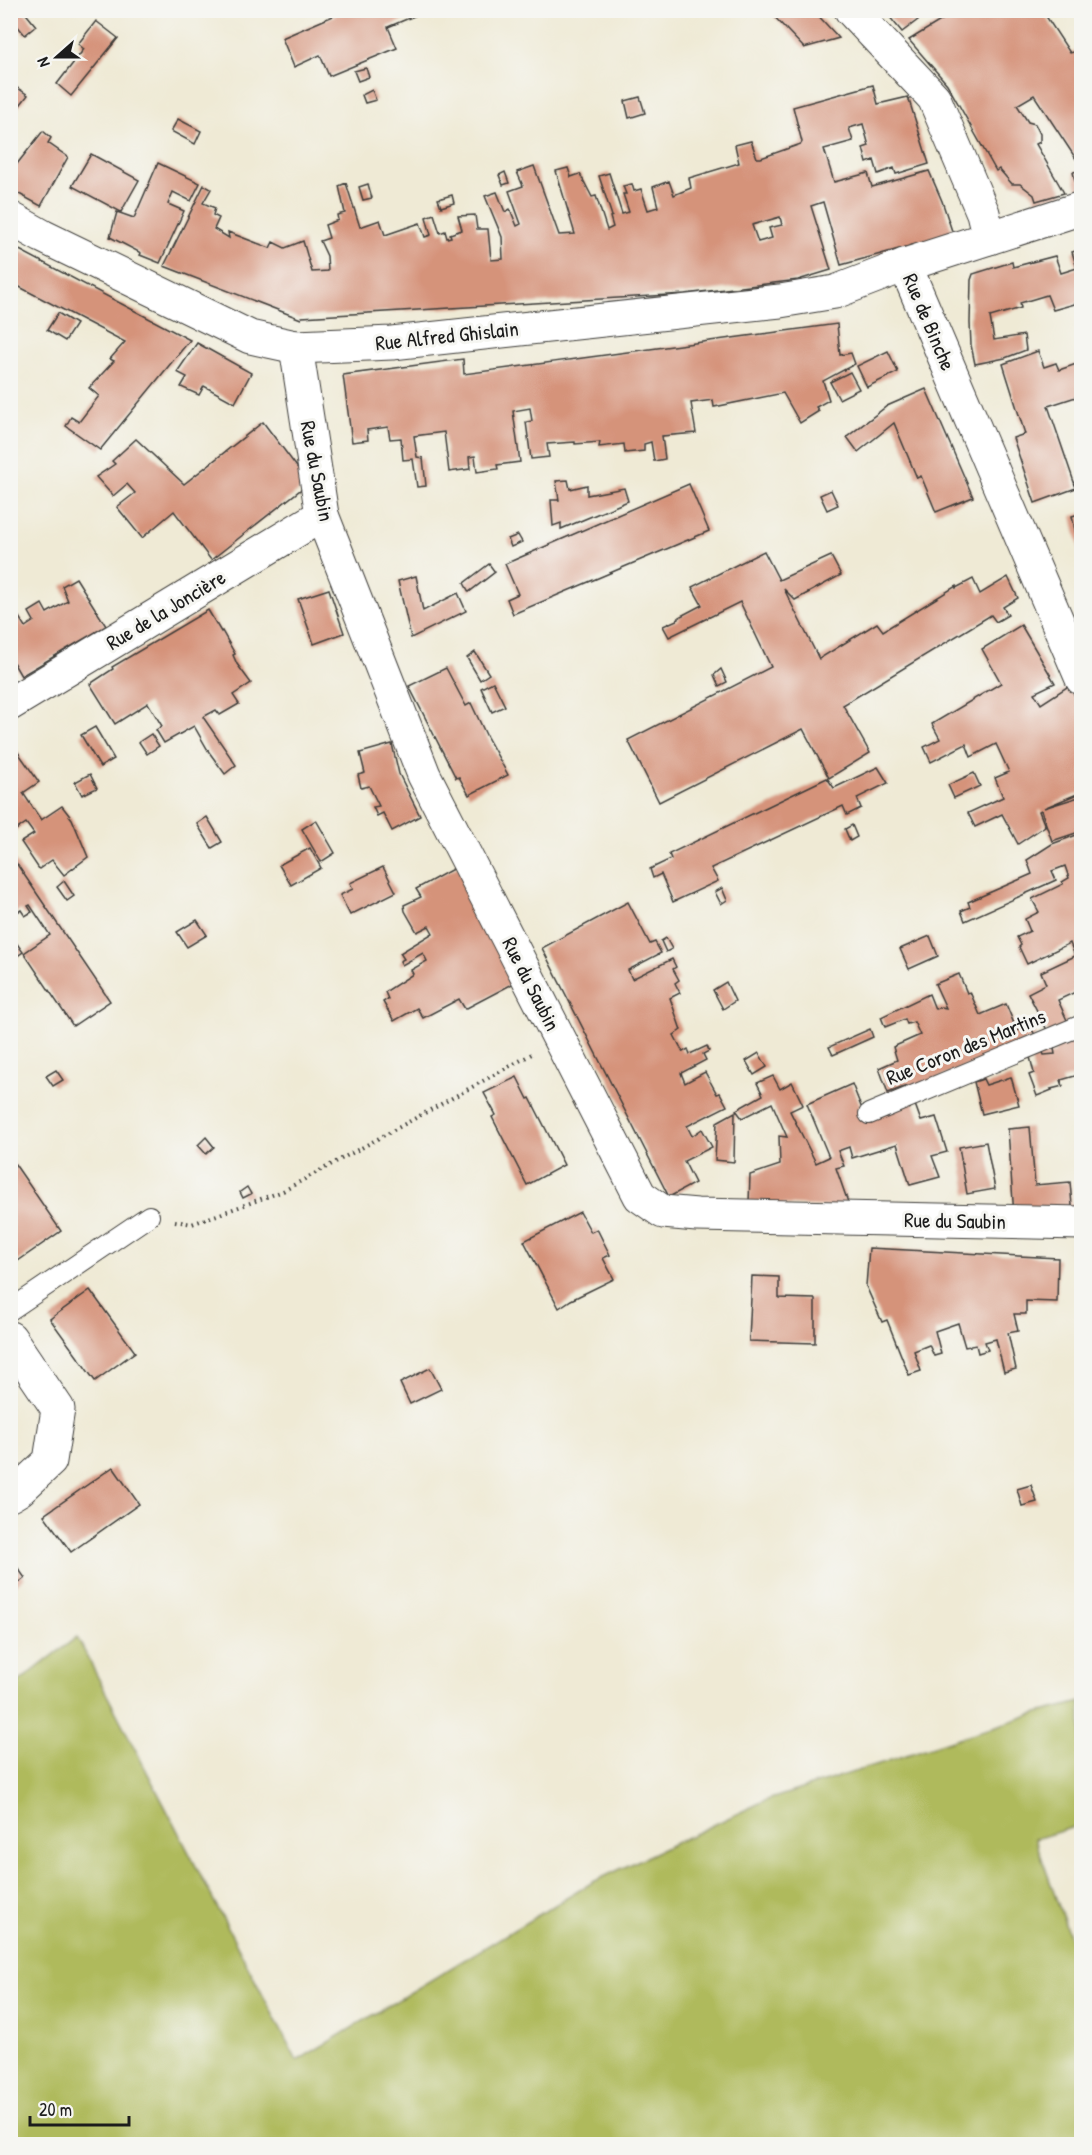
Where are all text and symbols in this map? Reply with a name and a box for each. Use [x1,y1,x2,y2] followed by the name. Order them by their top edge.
[27,27,87,87] north arrow
[31,54,55,70] text: N
[896,269,963,375] street label: Rue de Binche
[374,314,520,357] street label: Rue Alfred Ghislain
[294,418,341,524] street label: Rue du Saubin
[101,562,231,657] street label: Rue de la Joncière
[495,932,567,1036] street label: Rue du Saubin
[882,1001,1050,1092] street label: Rue Coron des Martins
[904,1205,1006,1236] street label: Rue du Saubin
[30,2089,129,2127] scale bar
[39,2097,72,2122] text: 20 m

